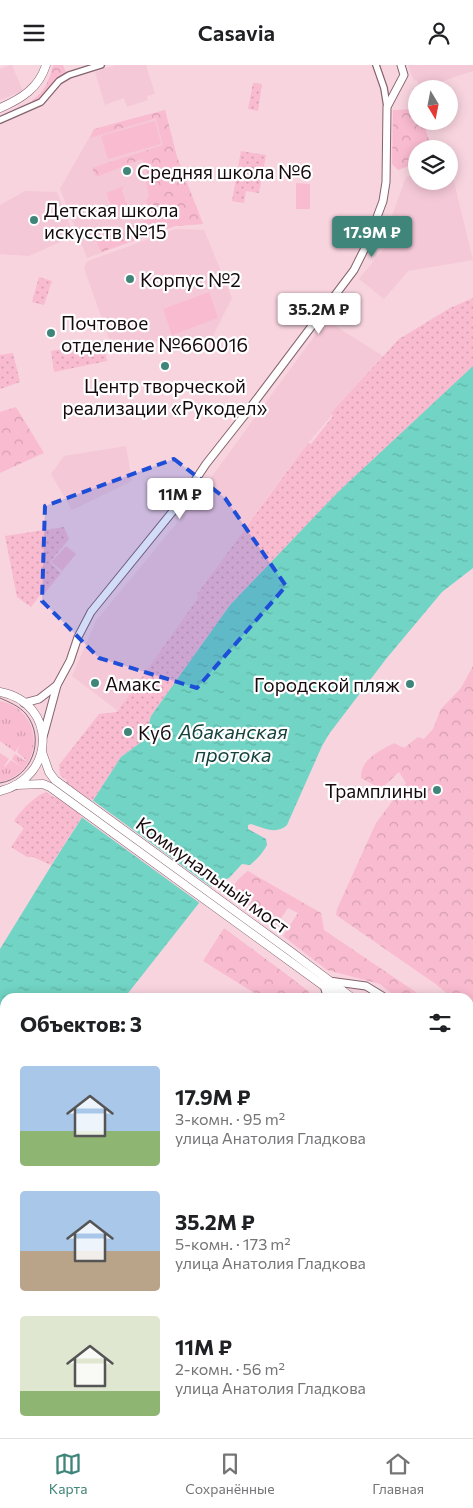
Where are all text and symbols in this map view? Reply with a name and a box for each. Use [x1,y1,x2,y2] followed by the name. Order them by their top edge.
[20,19,48,47] icon: menu
[198,19,275,46] text: Casavia
[425,19,453,47] icon: person
[408,80,458,130] north arrow
[408,80,458,190] map controls
[408,140,458,190] button: layers
[137,160,312,183] place label: Средняя школа №6
[121,165,133,177] marker: Средняя школа №6
[44,198,178,243] place label: Детская школа искусств №15
[28,214,40,226] marker: Детская школа искусств №15
[326,215,418,258] pin: 17.9M ₽
[343,222,401,241] text: 17.9M ₽
[140,268,241,291] place label: Корпус №2
[124,273,136,285] marker: Корпус №2
[273,293,365,335] pin: 35.2M ₽
[289,299,349,318] text: 35.2M ₽
[61,311,248,356] place label: Почтовое отделение №660016
[45,327,57,339] marker: Почтовое отделение №660016
[159,360,171,372] marker: Центр творческой реализации «Рукодел»
[63,374,268,419] place label: Центр творческой реализации «Рукодел»
[145,477,215,520] pin: 11M ₽
[158,484,202,503] text: 11M ₽
[105,672,161,695] place label: Амакс
[254,673,400,696] place label: Городской пляж
[89,677,101,689] marker: Амакс
[404,678,416,690] marker: Городской пляж
[177,719,288,766] water label: Абаканская протока
[138,721,171,744] place label: Куб
[122,726,134,738] marker: Куб
[325,779,427,802] place label: Трамплины
[431,784,443,796] marker: Трамплины
[132,812,294,938] street label: Коммунальный мост
[426,1009,454,1037] icon: filters
[20,1011,142,1036] text: Объектов: 3
[175,1084,251,1109] text: 17.9M ₽
[60,1086,120,1146] icon: home
[175,1109,285,1128] text: 3-комн. · 95 m²
[175,1128,366,1147] text: улица Анатолия Гладкова
[175,1209,255,1234] text: 35.2M ₽
[60,1211,120,1271] icon: home
[175,1234,291,1253] text: 5-комн. · 173 m²
[175,1253,366,1272] text: улица Анатолия Гладкова
[175,1334,232,1359] text: 11M ₽
[60,1336,120,1396] icon: home
[175,1359,285,1378] text: 2-комн. · 56 m²
[175,1378,366,1397] text: улица Анатолия Гладкова
[49,1450,87,1497] tab: Карта
[185,1450,275,1497] tab: Сохранённые
[372,1450,424,1497] tab: Главная

